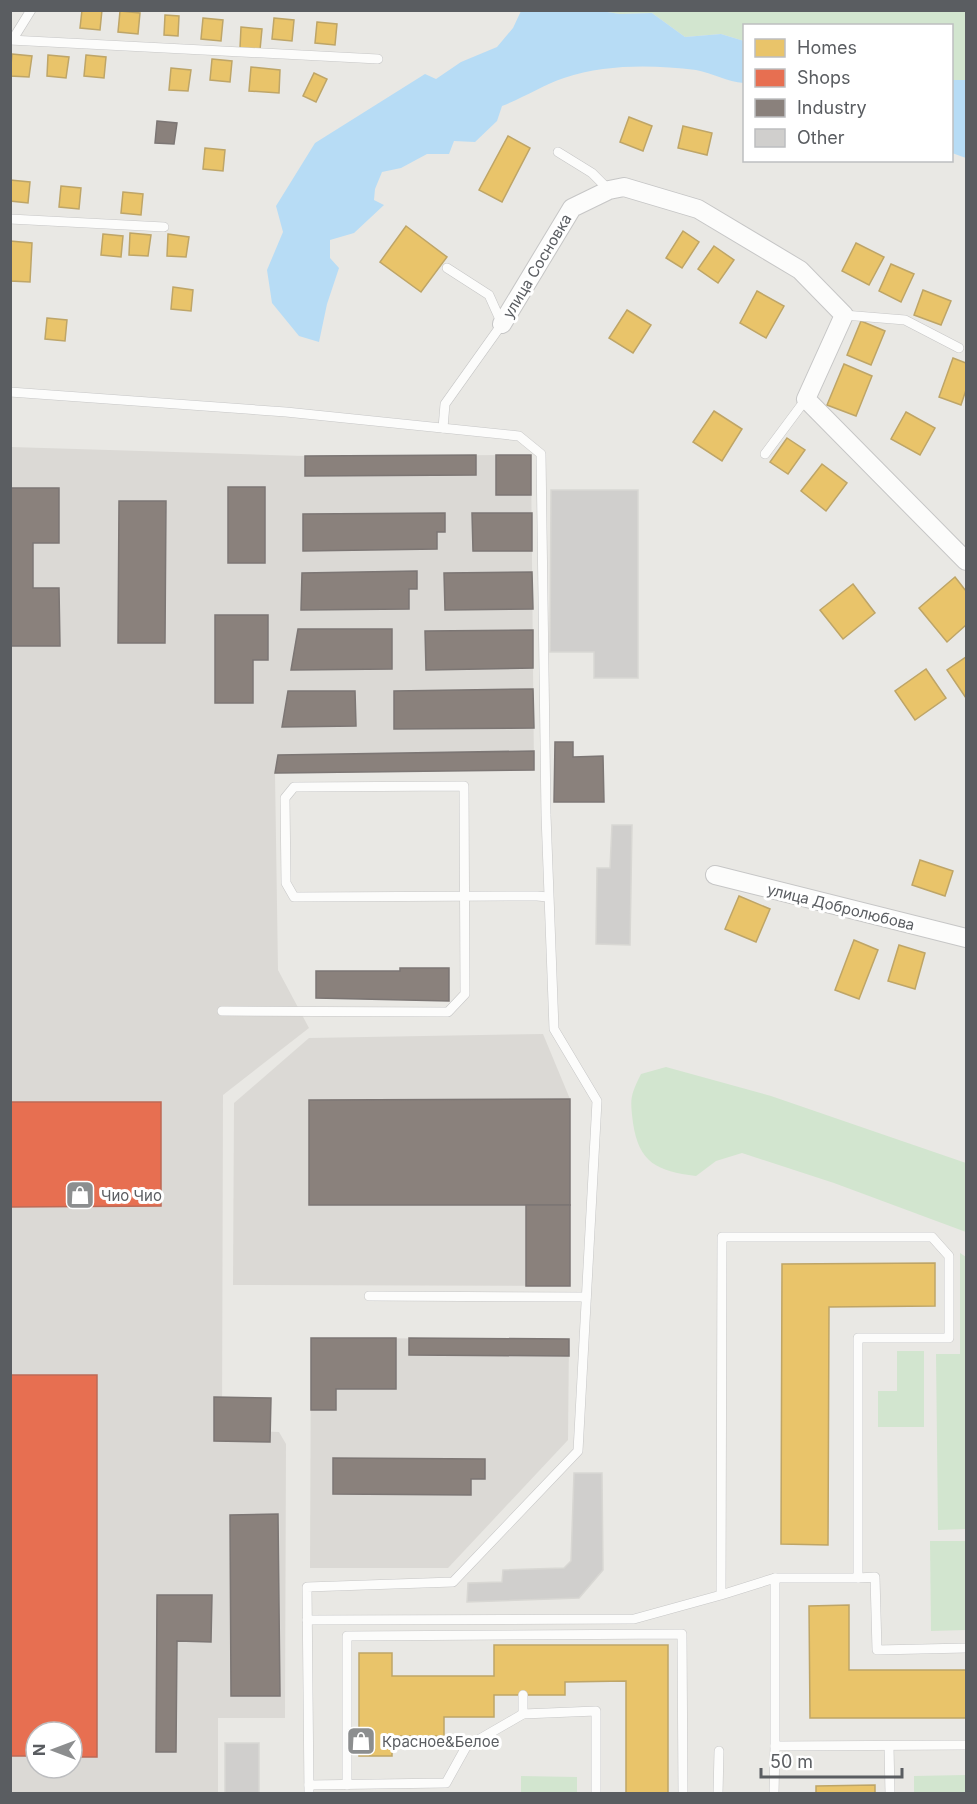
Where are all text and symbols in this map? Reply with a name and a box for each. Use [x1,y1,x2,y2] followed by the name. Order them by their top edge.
[743,24,953,162] legend
[797,37,857,58] text: Homes
[797,67,851,88] text: Shops
[797,97,867,118] text: Industry
[797,127,845,148] text: Other
[498,210,576,322] street label: улица Сосновка
[765,879,917,935] street label: улица Добролюбова
[64,1179,96,1211] shop icon: Чио Чио
[101,1186,162,1205] place label: Чио Чио
[24,1720,84,1780] north arrow
[345,1725,377,1757] shop icon: Красное&Белое
[382,1732,499,1751] place label: Красное&Белое
[761,1741,902,1779] scale bar
[29,1744,49,1756] text: N
[770,1751,813,1772] text: 50 m

